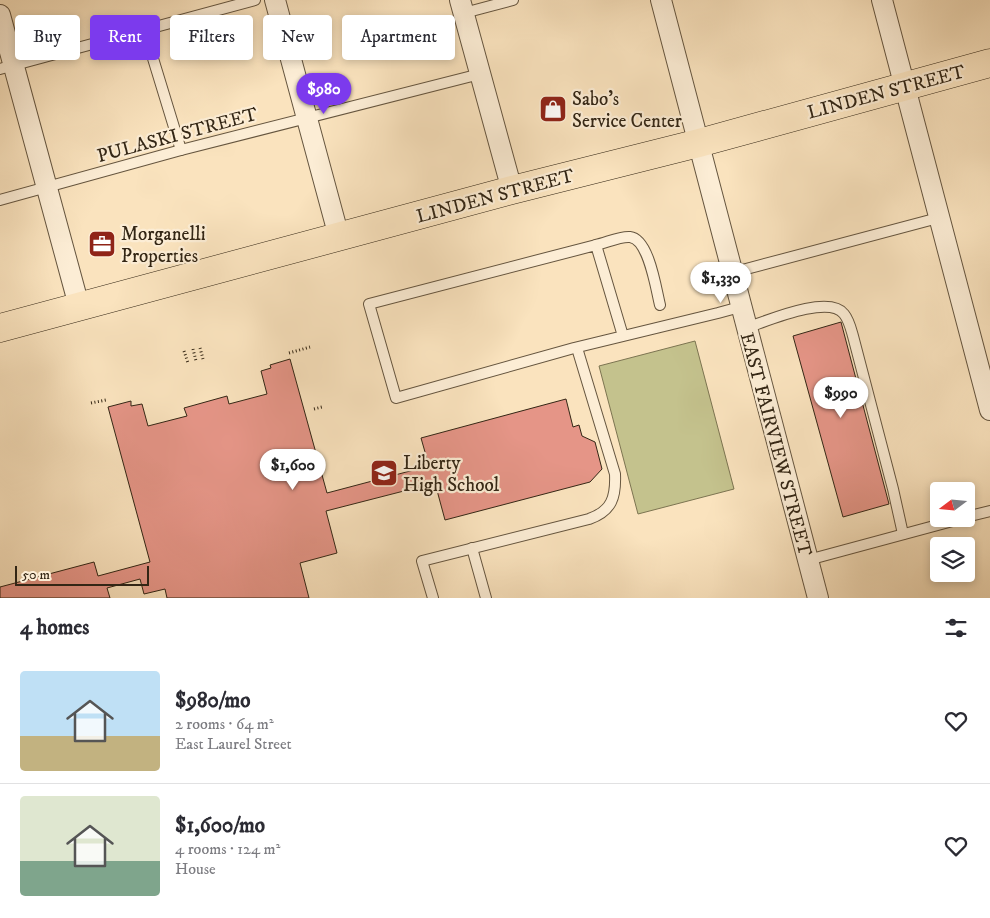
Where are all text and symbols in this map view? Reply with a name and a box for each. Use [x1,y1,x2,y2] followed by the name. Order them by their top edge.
[15,15,80,60] chip: Buy
[90,15,160,60] chip: Rent
[170,15,253,60] chip: Filters
[263,15,332,60] chip: New
[342,15,455,60] chip: Apartment
[805,60,968,125] street label: LINDEN STREET
[294,72,354,115] pin: $980
[307,79,341,99] text: $980
[572,88,682,133] place label: Sabo's Service Center
[538,94,568,124] shop icon: Sabo's Service Center
[95,103,261,168] street label: PULASKI STREET
[414,164,577,229] street label: LINDEN STREET
[121,223,206,268] place label: Morganelli Properties
[87,229,117,259] office icon: Morganelli Properties
[680,262,762,304] pin: $1,330
[701,268,741,288] text: $1,330
[735,330,817,559] street label: EAST FAIRVIEW STREET
[811,376,871,419] pin: $990
[824,383,858,403] text: $990
[252,448,334,491] pin: $1,600
[403,452,500,497] place label: Liberty High School
[271,455,315,475] text: $1,600
[369,458,399,488] school or university icon: Liberty High School
[930,482,975,528] north arrow
[930,482,975,582] map controls
[930,537,975,582] button: layers
[15,563,149,586] scale bar
[22,566,50,584] text: 50 m
[942,614,970,642] icon: filters
[20,615,89,641] text: 4 homes
[175,688,250,714] text: $980/mo
[60,691,120,751] icon: home
[942,707,970,735] icon: heart
[175,714,274,734] text: 2 rooms · 64 m²
[175,734,292,754] text: East Laurel Street
[175,813,265,839] text: $1,600/mo
[60,816,120,876] icon: home
[942,832,970,860] icon: heart
[175,839,280,859] text: 4 rooms · 124 m²
[175,859,216,879] text: House

